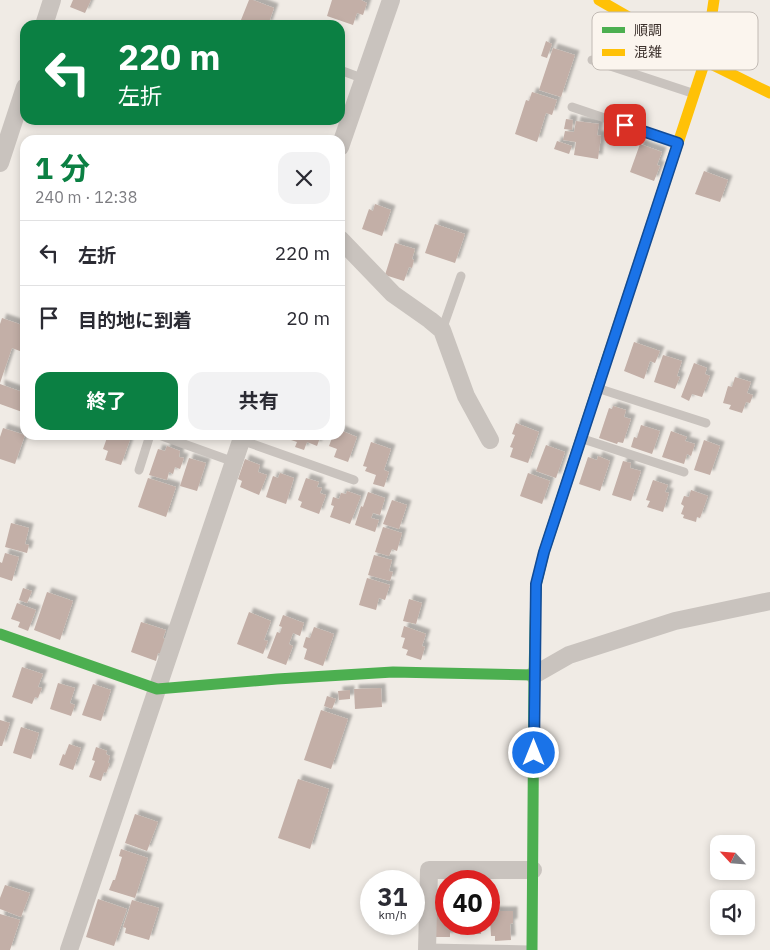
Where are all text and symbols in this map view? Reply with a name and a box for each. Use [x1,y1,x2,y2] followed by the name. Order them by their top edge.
[592,12,758,70] legend
[634,21,662,39] text: 順調
[118,34,221,80] text: 220 m
[35,40,100,105] icon: left
[634,43,662,61] text: 混雑
[118,81,162,110] text: 左折
[604,104,646,146] pin
[611,111,639,139] icon: arrive
[35,148,90,187] text: 1 分
[278,152,330,204] button: close
[35,187,137,207] text: 240 m · 12:38
[35,239,63,267] icon: left
[275,241,330,265] text: 220 m
[78,243,116,267] text: 左折
[35,304,63,332] icon: arrive
[286,306,330,330] text: 20 m
[78,308,192,332] text: 目的地に到着
[35,372,178,430] button: 終了
[188,372,330,430] button: 共有
[507,726,559,778] position arrow
[710,835,755,880] north arrow
[710,835,755,935] map controls
[435,870,500,935] speed limit sign: 40
[377,880,408,913] text: 31
[710,890,755,935] button: sound
[378,907,407,922] text: km/h

